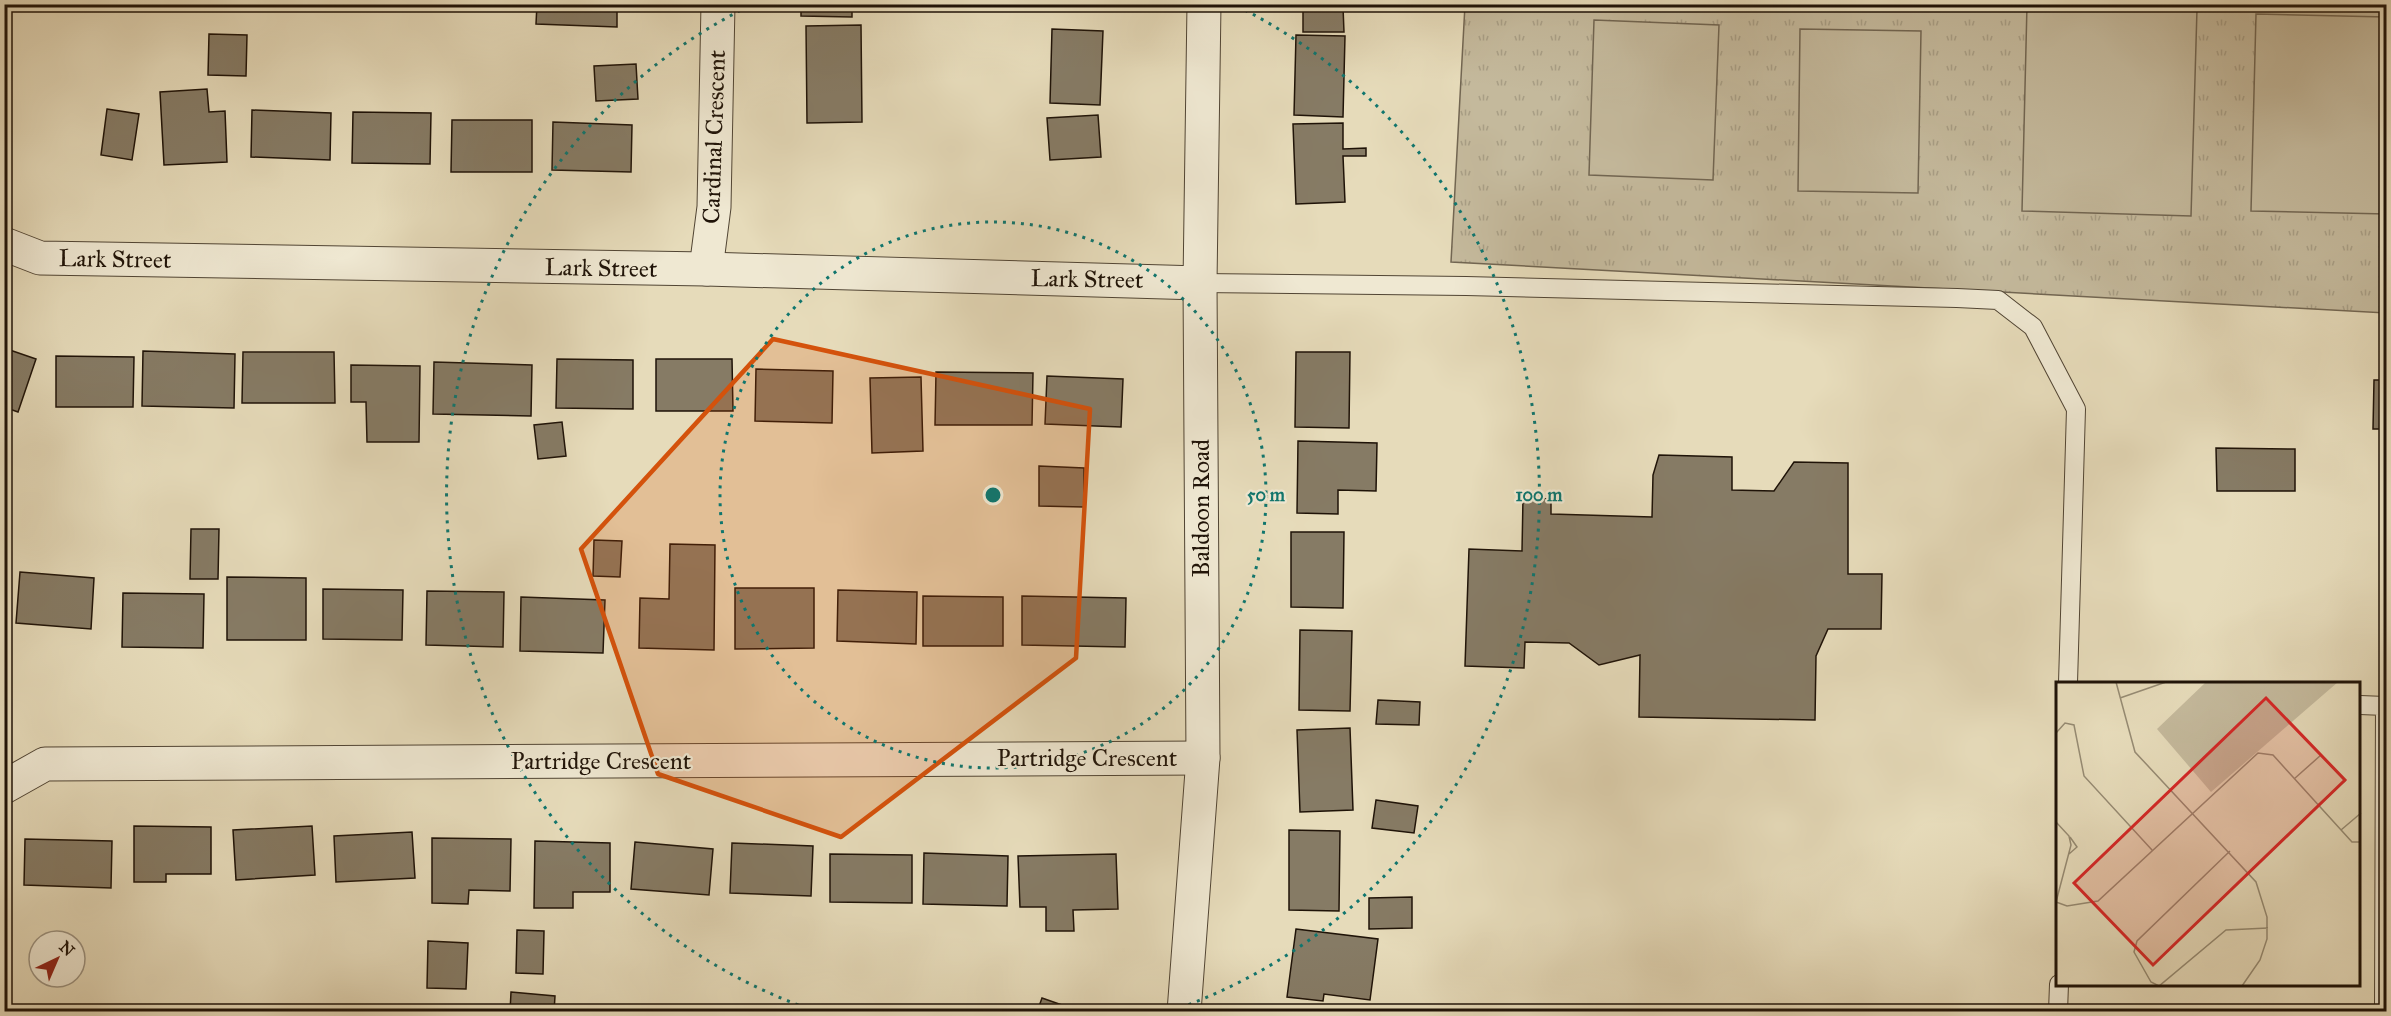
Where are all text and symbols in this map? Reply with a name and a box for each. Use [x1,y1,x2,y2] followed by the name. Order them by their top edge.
[696,49,732,225] street label: Cardinal Crescent
[58,243,172,275] street label: Lark Street
[544,252,658,284] street label: Lark Street
[1030,263,1144,295] street label: Lark Street
[1186,439,1216,577] street label: Baldoon Road
[1247,484,1286,506] text: 50 m
[1516,484,1563,506] text: 100 m
[983,485,1003,505] centre of rings
[2056,682,2361,986] inset map
[997,743,1178,773] street label: Partridge Crescent
[511,746,692,776] street label: Partridge Crescent
[27,929,87,989] north arrow
[56,937,79,960] text: N

